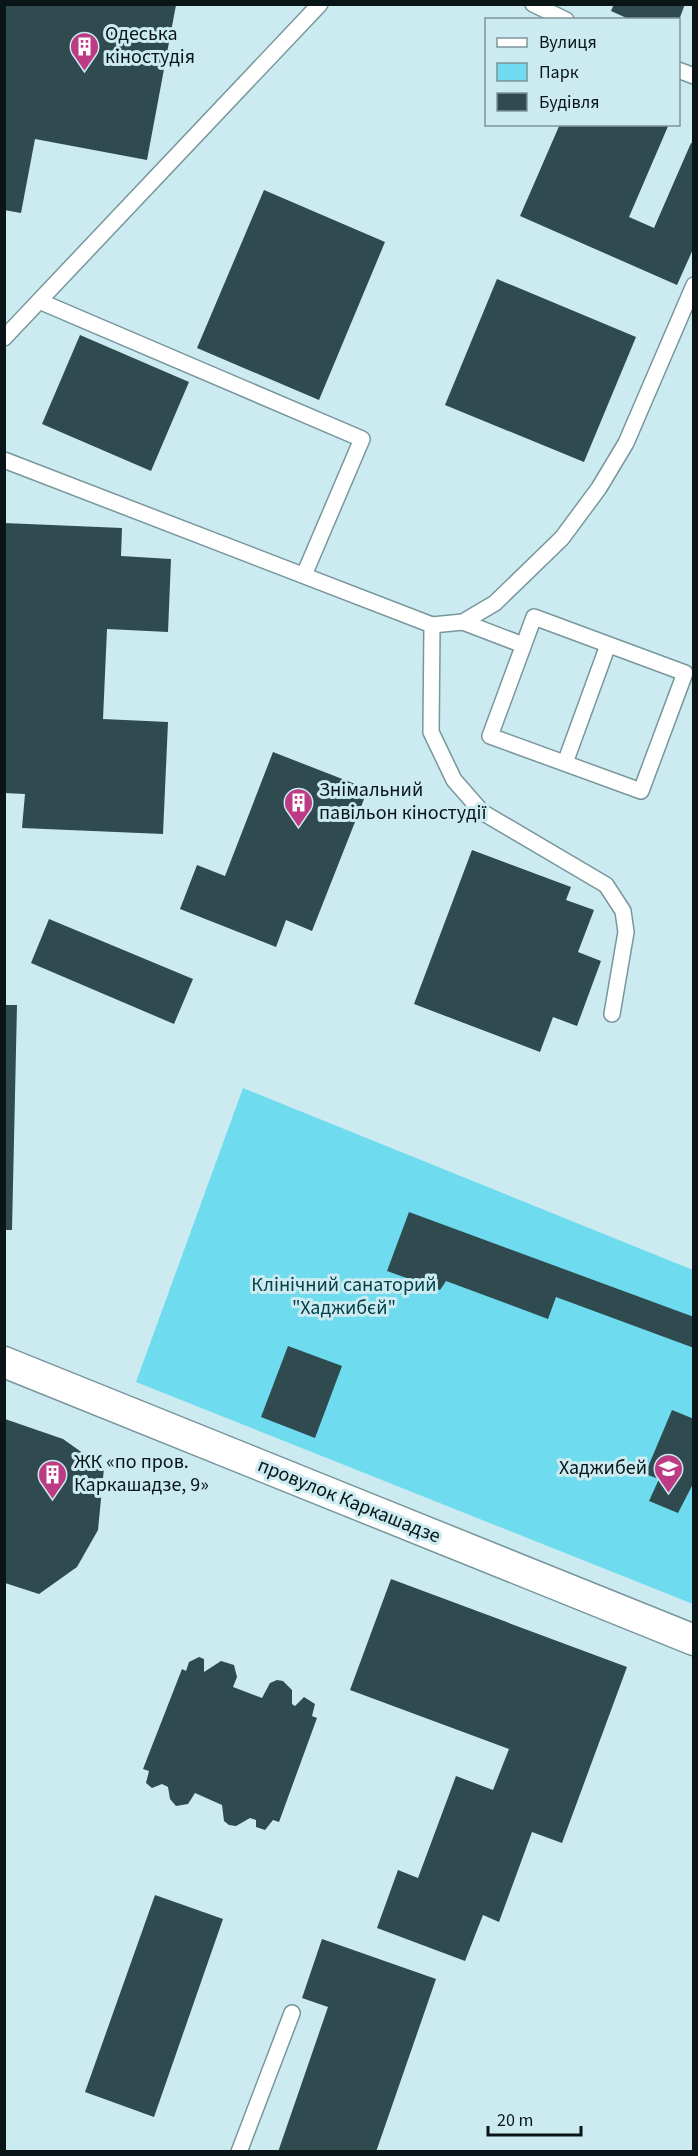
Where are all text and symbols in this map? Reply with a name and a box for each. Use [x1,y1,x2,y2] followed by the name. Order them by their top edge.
[485,18,680,126] legend
[105,20,195,71] place label: Одеська кіностудія
[68,30,100,72] building icon: Одеська кіностудія
[539,30,597,55] text: Вулиця
[539,60,579,85] text: Парк
[539,90,599,115] text: Будівля
[319,776,487,827] place label: Знімальний павільон кіностудії
[282,786,314,828] building icon: Знімальний павільон кіностудії
[251,1271,437,1322] park label: Клінічний санаторий "Хаджибєй"
[74,1448,209,1499] place label: ЖК «по пров. Каркашадзе, 9»
[253,1452,445,1551] street label: провулок Каркашадзе
[652,1452,684,1494] school or university icon: Хаджибей
[559,1454,647,1482] place label: Хаджибей
[37,1458,69,1500] building icon: ЖК «по пров. Каркашадзе, 9»
[488,2099,581,2137] scale bar
[497,2108,533,2133] text: 20 m

